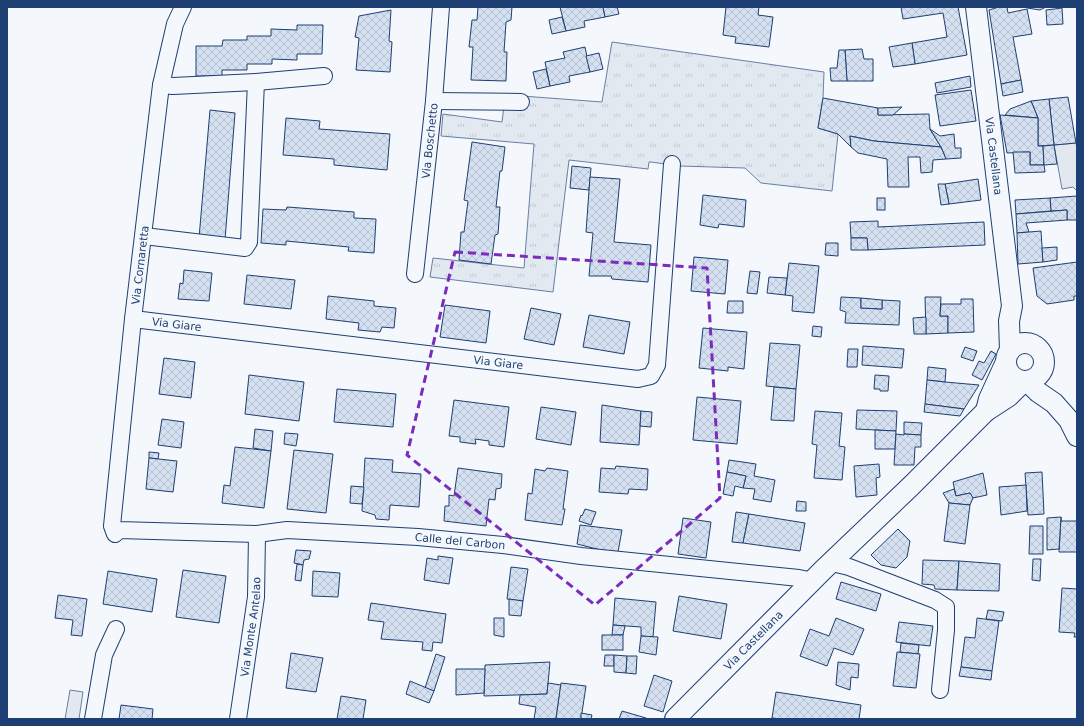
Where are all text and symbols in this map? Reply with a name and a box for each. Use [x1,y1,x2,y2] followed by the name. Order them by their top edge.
[420,102,441,179] street label: Via Boschetto
[982,116,1005,196] street label: Via Castellana
[129,225,152,305] street label: Via Cornaretta
[151,315,202,334] street label: Via Giare
[473,354,524,372] street label: Via Giare
[414,531,506,552] street label: Calle del Carbon
[238,577,263,678] street label: Via Monte Antelao
[721,608,786,673] street label: Via Castellana

